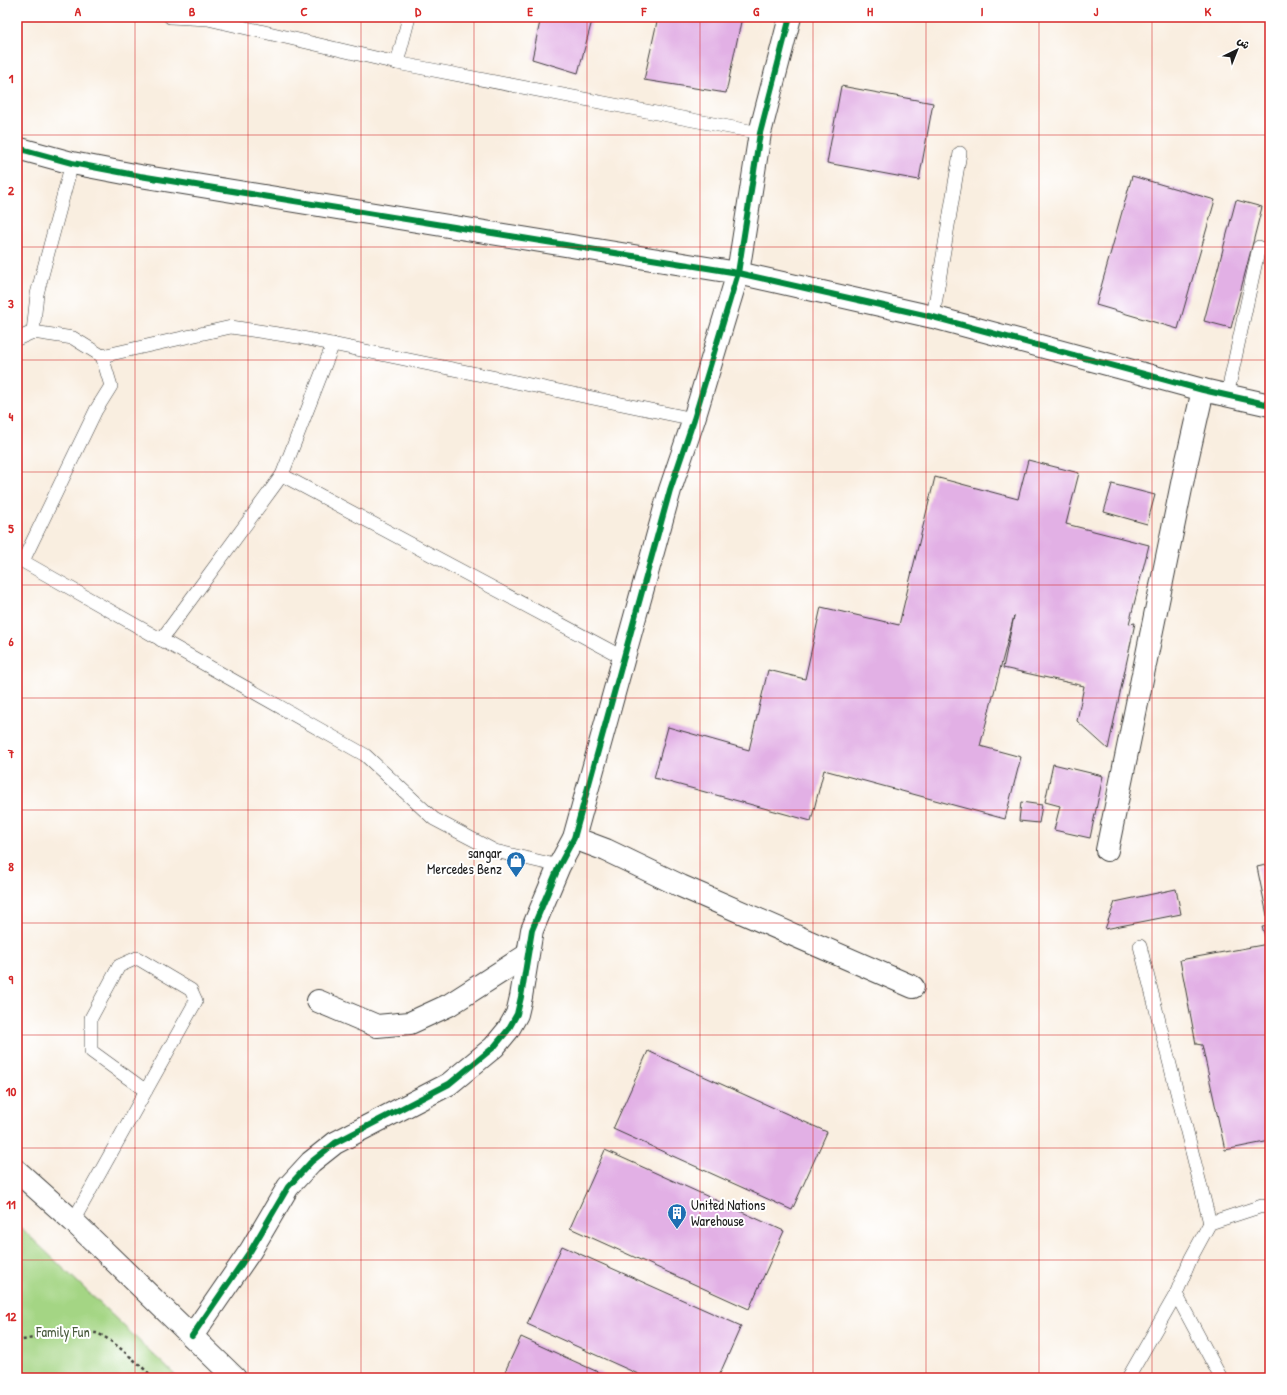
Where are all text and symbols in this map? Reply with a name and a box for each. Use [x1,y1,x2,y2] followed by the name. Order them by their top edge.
[75,2,82,20] text: A
[189,2,196,20] text: B
[300,2,308,20] text: C
[415,2,422,20] text: D
[527,2,533,20] text: E
[641,2,648,20] text: F
[753,2,760,20] text: G
[867,2,873,20] text: H
[980,2,984,20] text: I
[1094,2,1099,20] text: J
[1205,2,1212,20] text: K
[1217,30,1257,70] north arrow
[1235,33,1253,52] text: ش
[9,69,14,87] text: 1
[8,181,15,199] text: 2
[8,294,14,312] text: 3
[9,407,14,425] text: 4
[8,519,14,537] text: 5
[8,632,14,650] text: 6
[7,744,15,762] text: 7
[427,843,503,878] place label: sangar Mercedes Benz
[505,850,527,878] shop icon: sangar Mercedes Benz
[8,857,14,875] text: 8
[9,970,14,988] text: 9
[6,1082,16,1100] text: 10
[6,1195,16,1213] text: 11
[691,1195,765,1230] place label: United Nations Warehouse
[666,1202,688,1230] building icon: United Nations Warehouse
[6,1307,17,1325] text: 12
[35,1322,90,1342] park label: Family Fun

